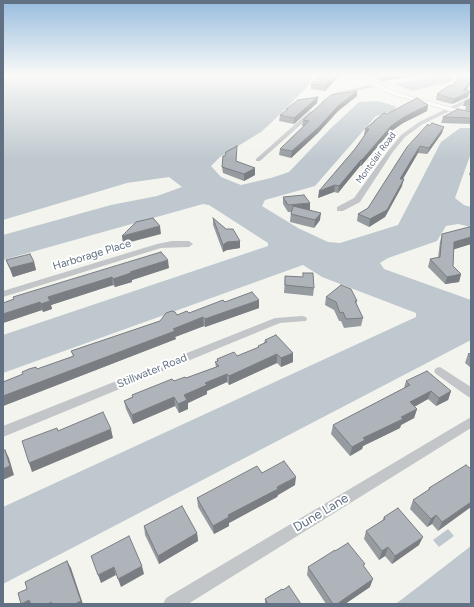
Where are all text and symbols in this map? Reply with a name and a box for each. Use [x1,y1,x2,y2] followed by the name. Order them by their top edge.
[354,130,398,186] street label: Montclair Road
[51,237,133,273] street label: Harborage Place
[115,351,189,391] street label: Stillwater Road
[291,490,351,536] street label: Dune Lane

